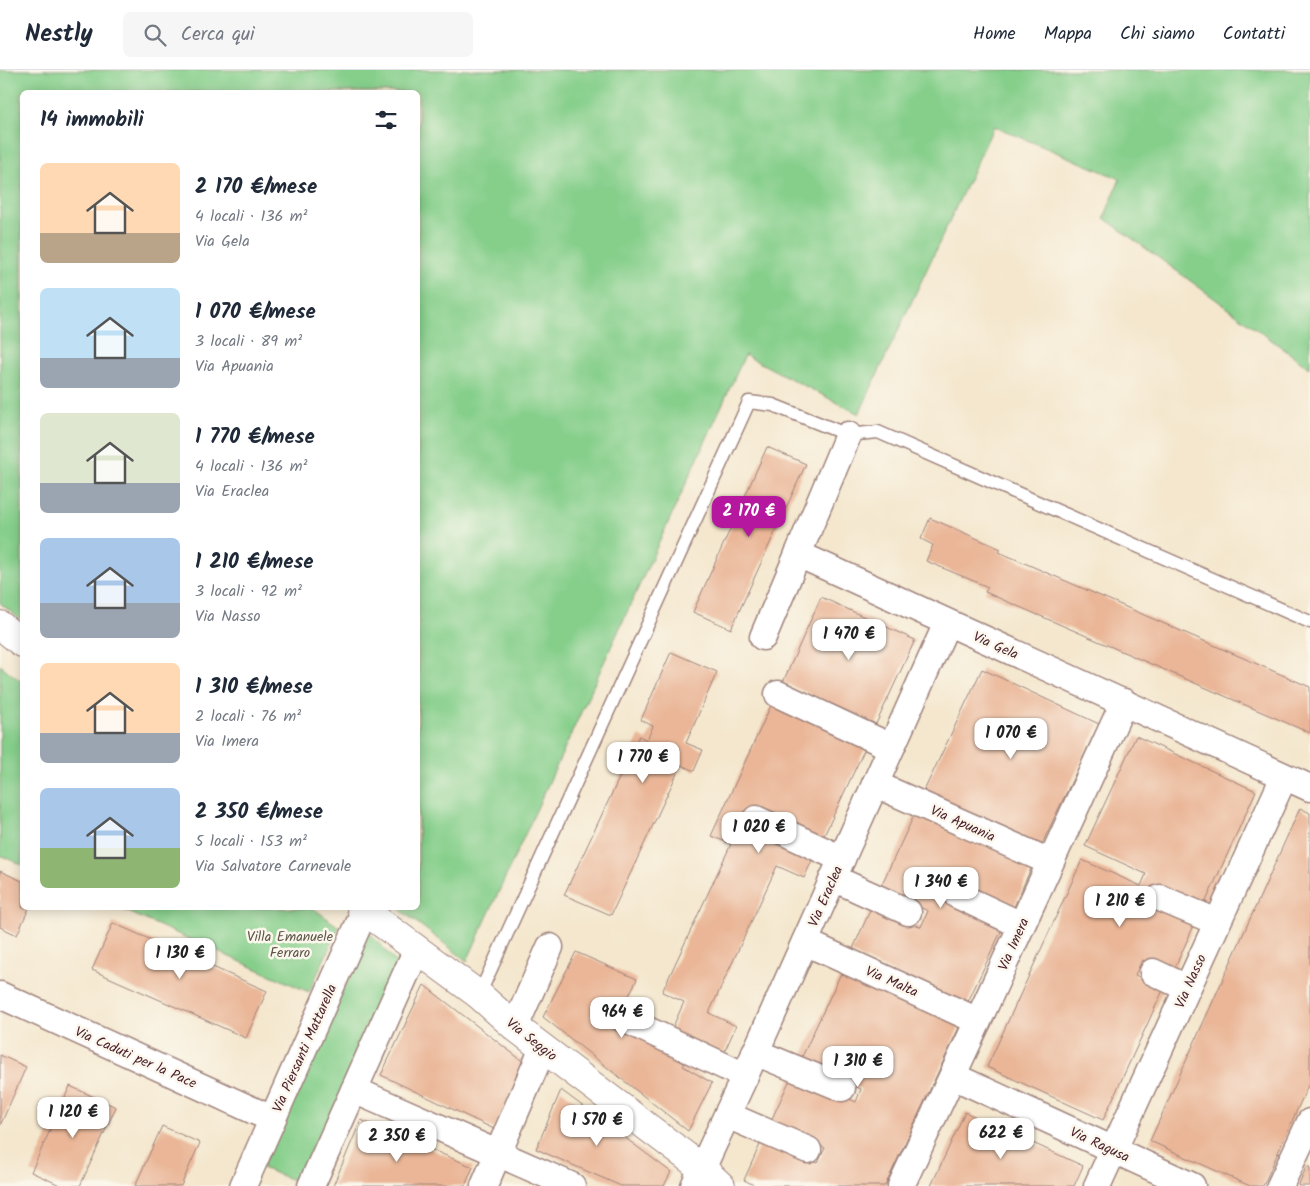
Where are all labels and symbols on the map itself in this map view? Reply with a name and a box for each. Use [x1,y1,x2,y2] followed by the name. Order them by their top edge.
[703,496,795,538] pin: 2 170 €
[803,618,895,661] pin: 1 470 €
[969,626,1022,666] street label: Via Gela
[965,718,1057,760] pin: 1 070 €
[597,742,689,784] pin: 1 770 €
[927,800,999,848] street label: Via Apuania
[713,812,805,854] pin: 1 020 €
[803,862,849,931] street label: Via Eraclea
[895,866,987,909] pin: 1 340 €
[1074,886,1166,928] pin: 1 210 €
[992,914,1035,974] street label: Via Imera
[247,926,334,964] park label: Villa Emanuele Ferraro
[134,938,226,980] pin: 1 130 €
[1169,951,1213,1012] street label: Via Nasso
[862,960,922,1003] street label: Via Malta
[267,981,343,1116] street label: Via Piersanti Mattarella
[587,996,657,1039] pin: 964 €
[501,1013,562,1067] street label: Via Seggio
[71,1021,201,1095] street label: Via Caduti per la Pace
[812,1046,904,1088] pin: 1 310 €
[27,1096,119,1139] pin: 1 120 €
[551,1104,643,1147] pin: 1 570 €
[966,1118,1036,1160] pin: 622 €
[351,1120,443,1163] pin: 2 350 €
[1066,1121,1133,1168] street label: Via Ragusa

